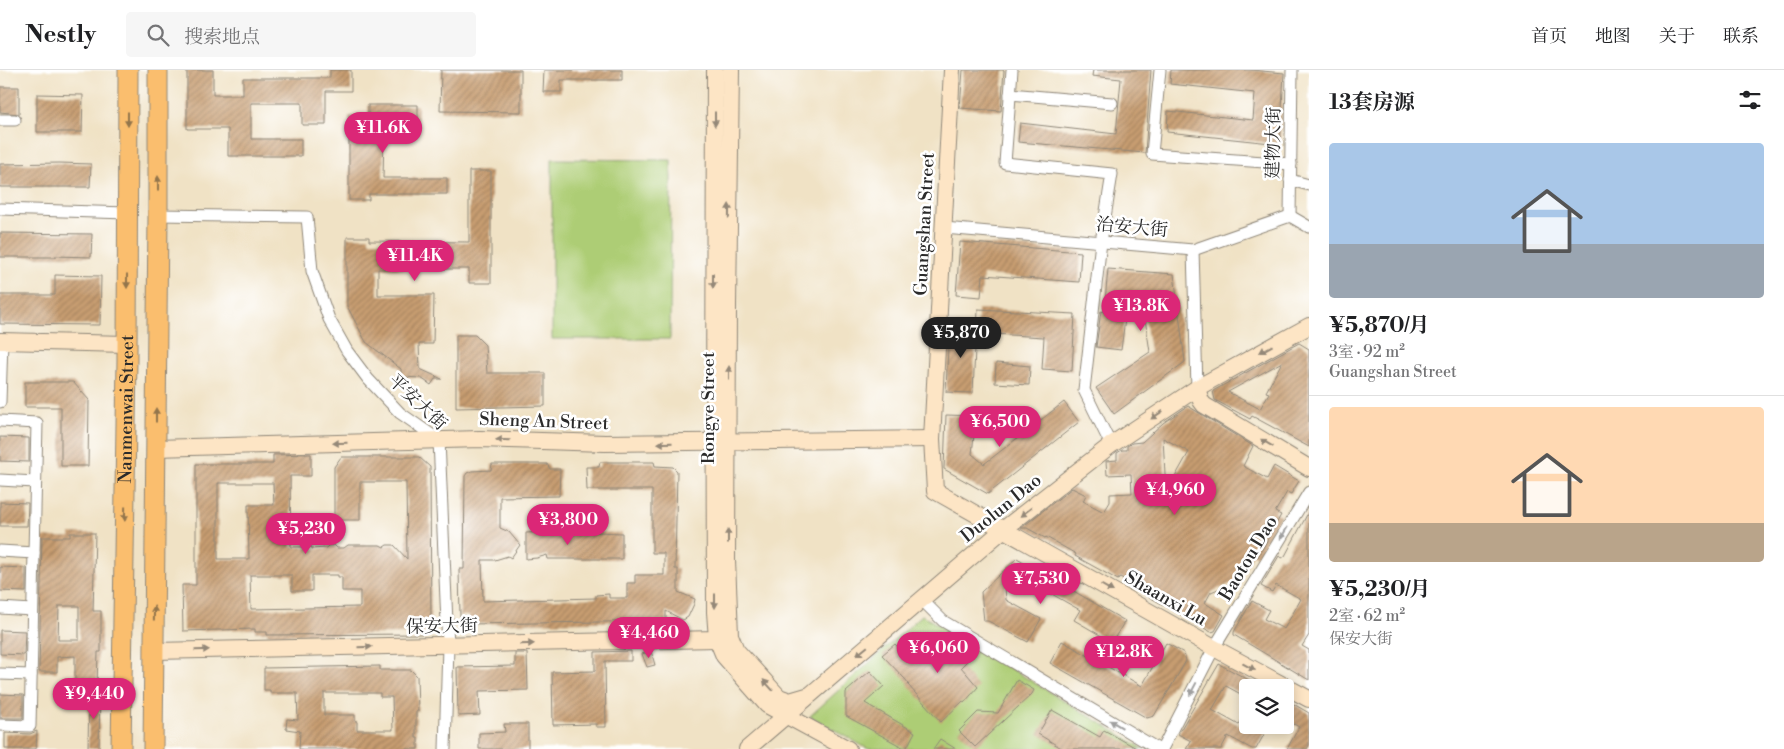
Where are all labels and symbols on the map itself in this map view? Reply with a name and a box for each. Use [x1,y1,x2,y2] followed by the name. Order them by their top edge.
[1261,107,1286,179] street label: 建物大街
[124,111,132,127] one-way arrow
[710,111,718,127] one-way arrow
[342,112,424,154] pin: ¥11.6K
[909,151,940,296] street label: Guangshan Street
[154,175,162,191] one-way arrow
[725,203,733,219] one-way arrow
[1095,213,1169,242] street label: 治安大街
[374,240,456,282] pin: ¥11.4K
[123,273,131,289] one-way arrow
[709,273,717,289] one-way arrow
[1100,290,1182,332] pin: ¥13.8K
[920,316,1002,359] pin: ¥5,870
[114,334,139,484] street label: Nanmenwai Street
[1260,345,1273,354] one-way arrow
[697,351,720,464] street label: Rongye Street
[725,365,733,381] one-way arrow
[383,369,452,435] street label: 平安大街
[959,406,1041,448] pin: ¥6,500
[152,407,160,423] one-way arrow
[479,408,610,435] street label: Sheng An Street
[1150,410,1163,420] one-way arrow
[494,436,510,444] one-way arrow
[332,439,348,447] one-way arrow
[657,439,673,447] one-way arrow
[1261,439,1274,448] one-way arrow
[956,469,1046,548] street label: Duolun Dao
[1134,474,1216,516] pin: ¥4,960
[527,504,609,546] pin: ¥3,800
[120,506,128,522] one-way arrow
[1020,506,1033,517] one-way arrow
[265,512,347,555] pin: ¥5,230
[1214,512,1283,606] street label: Baotou Dao
[1279,527,1288,540] one-way arrow
[724,528,732,544] one-way arrow
[1000,562,1082,605] pin: ¥7,530
[1121,566,1212,631] street label: Shaanxi Lu
[1101,583,1114,592] one-way arrow
[711,593,719,609] one-way arrow
[150,605,158,621] one-way arrow
[406,614,478,639] street label: 保安大街
[608,616,690,659] pin: ¥4,460
[897,632,979,674] pin: ¥6,060
[1083,636,1165,678] pin: ¥12.8K
[520,640,536,648] one-way arrow
[357,643,373,651] one-way arrow
[856,645,869,656] one-way arrow
[195,646,211,654] one-way arrow
[1242,663,1256,671] one-way arrow
[53,678,135,720] pin: ¥9,440
[762,680,774,692] one-way arrow
[1189,682,1197,696] one-way arrow
[1110,720,1123,729] one-way arrow

